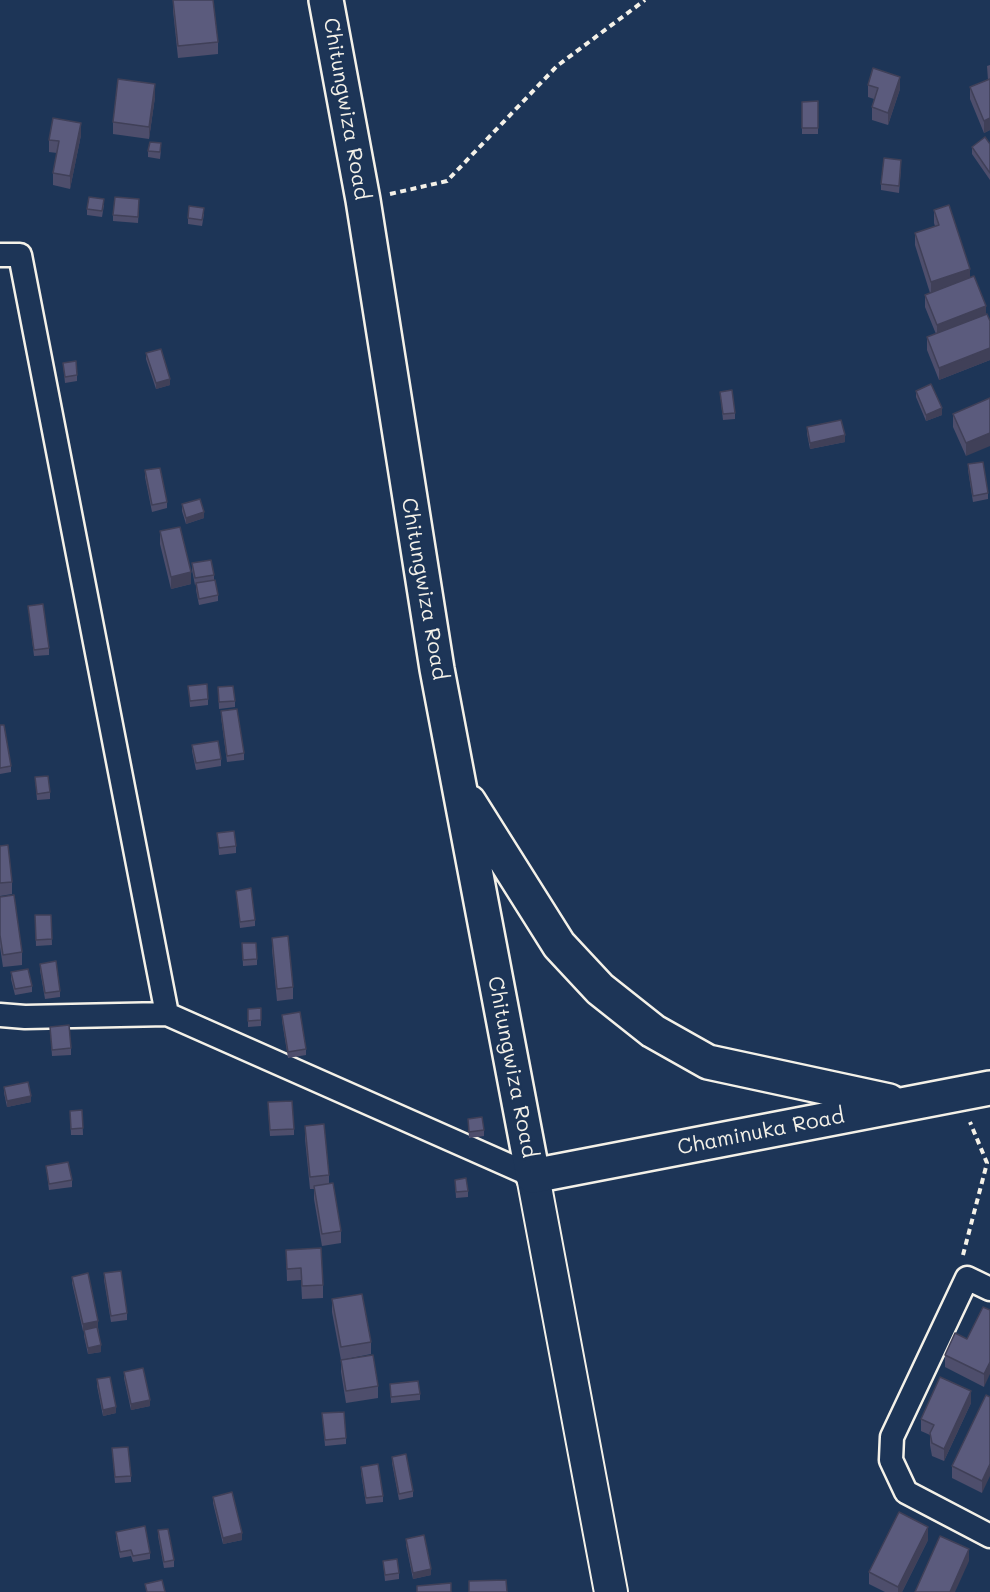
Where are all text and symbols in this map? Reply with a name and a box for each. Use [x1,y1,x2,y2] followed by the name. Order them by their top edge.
[318,16,374,202] street label: Chitungwiza Road
[396,496,452,682] street label: Chitungwiza Road
[482,974,542,1160] street label: Chitungwiza Road
[675,1103,847,1161] street label: Chaminuka Road

